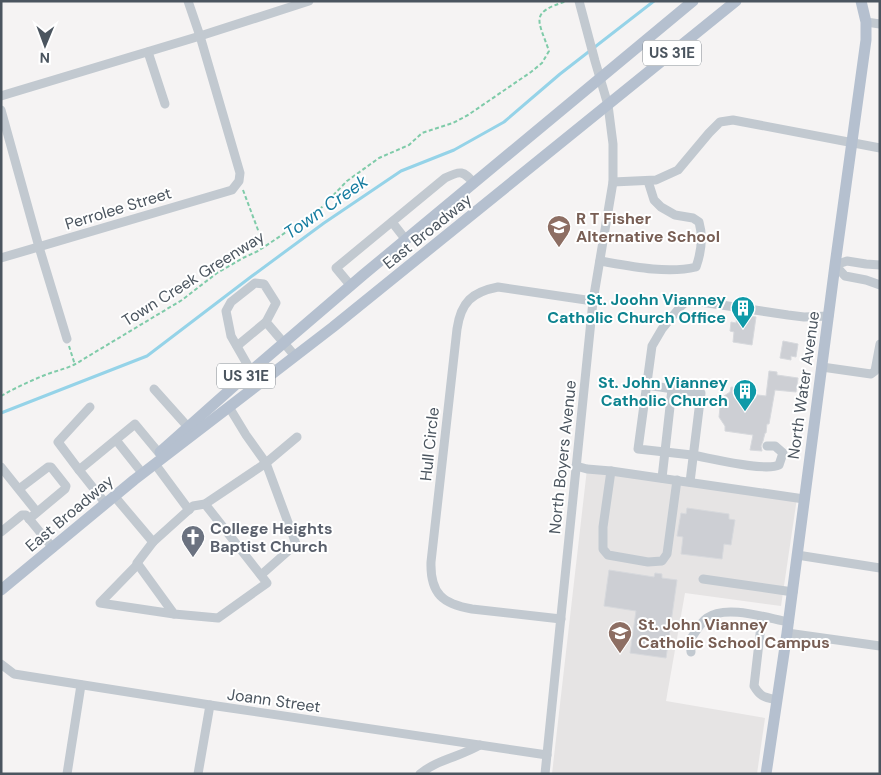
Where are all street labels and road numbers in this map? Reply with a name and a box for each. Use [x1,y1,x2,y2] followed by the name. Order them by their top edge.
[643,40,701,66] road number: US 31E
[62,182,174,235] street label: Perrolee Street
[378,189,476,274] street label: East Broadway
[118,226,269,331] street label: Town Creek Greenway
[783,310,824,460] street label: North Water Avenue
[217,364,275,388] road number: US 31E
[544,379,581,535] street label: North Boyers Avenue
[415,406,444,482] street label: Hull Circle
[21,470,118,556] street label: East Broadway
[226,684,322,717] street label: Joann Street

